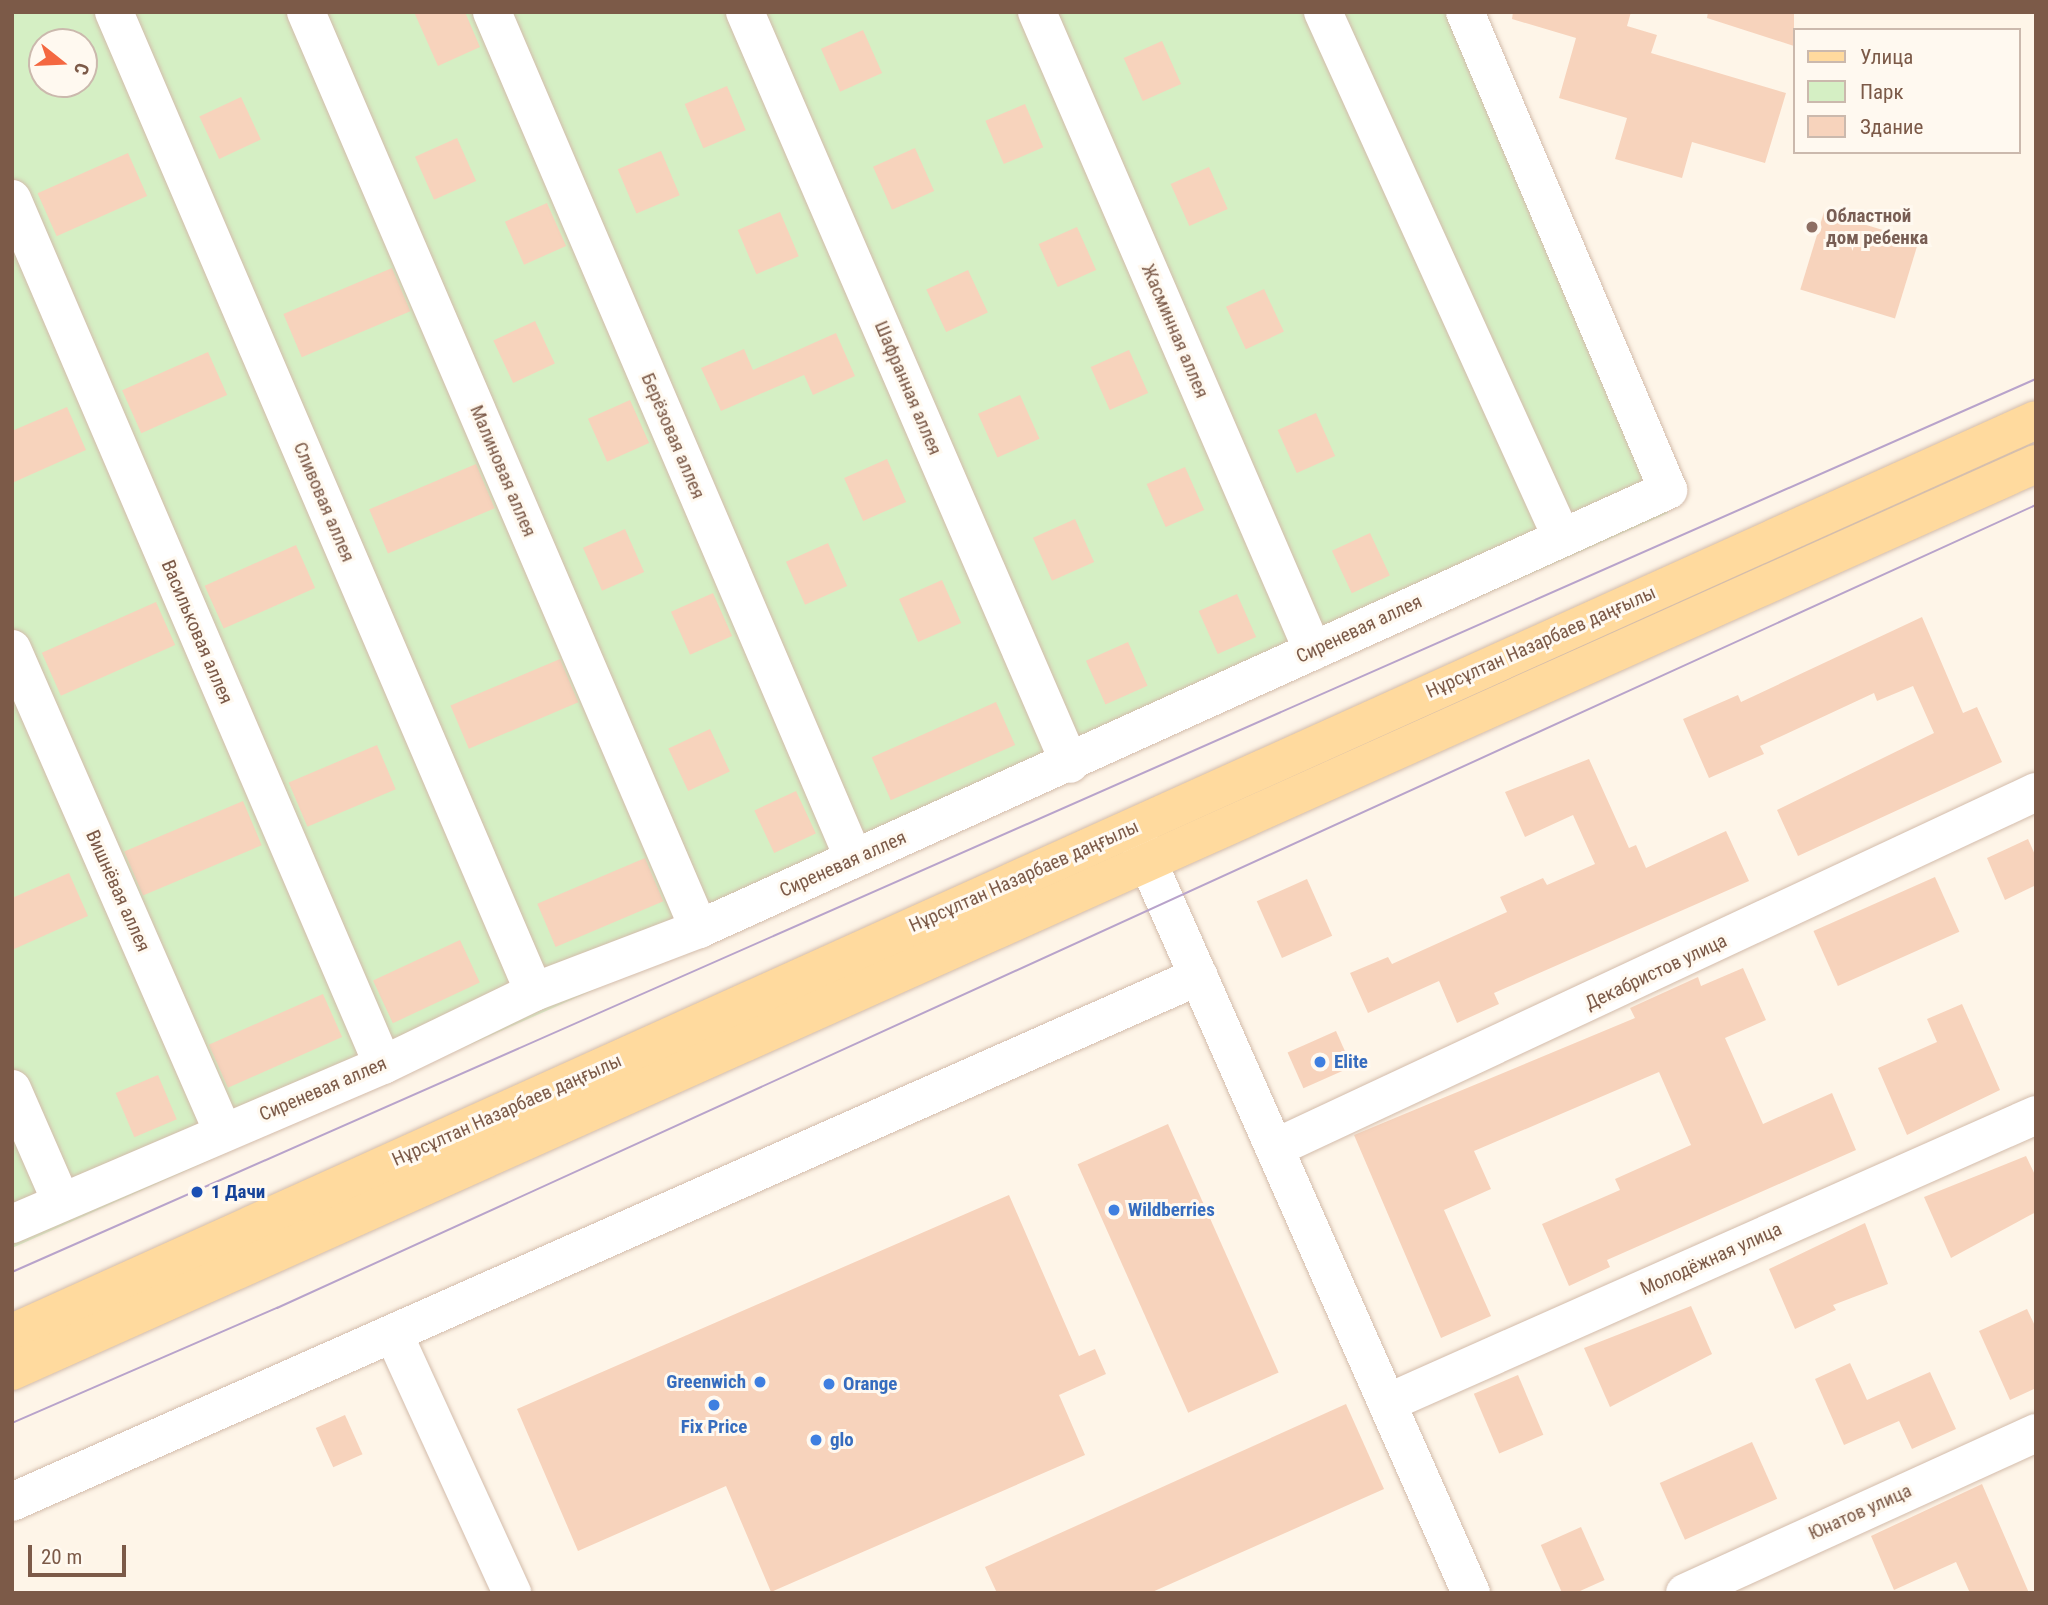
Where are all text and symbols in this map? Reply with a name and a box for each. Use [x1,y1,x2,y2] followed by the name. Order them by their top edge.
[28,28,98,98] north arrow
[1792,28,2020,154] legend
[1860,45,1913,69] text: Улица
[69,60,94,78] text: С
[1860,80,1904,104] text: Парк
[1860,115,1923,139] text: Здание
[1826,205,1928,249] place label: Областной дом ребенка
[1804,219,1820,235] marker: Областной дом ребенка
[1136,261,1214,401] street label: Жасминная аллея
[869,317,947,459] street label: Шафранная аллея
[636,370,710,502] street label: Берёзовая аллея
[465,402,541,540] street label: Малиновая аллея
[288,439,360,565] street label: Сливовая аллея
[156,557,238,707] street label: Васильковая аллея
[1423,581,1659,703] street label: Нұрсұлтан Назарбаев даңғылы
[1293,590,1425,668] street label: Сиреневая аллея
[906,815,1142,937] street label: Нұрсұлтан Назарбаев даңғылы
[776,826,910,902] street label: Сиреневая аллея
[81,827,155,955] street label: Вишнёвая аллея
[1582,929,1730,1015] street label: Декабристов улица
[389,1049,625,1171] street label: Нұрсұлтан Назарбаев даңғылы
[1334,1051,1368,1073] place label: Elite
[256,1052,390,1126] street label: Сиреневая аллея
[1312,1054,1328,1070] marker: Elite
[211,1181,265,1203] place label: 1 Дачи
[189,1184,205,1200] marker: 1 Дачи
[1128,1199,1215,1221] place label: Wildberries
[1106,1202,1122,1218] marker: Wildberries
[1637,1218,1785,1300] street label: Молодёжная улица
[666,1371,746,1393] place label: Greenwich
[843,1373,897,1395] place label: Orange
[752,1374,768,1390] marker: Greenwich
[821,1376,837,1392] marker: Orange
[706,1397,722,1413] marker: Fix Price
[681,1416,747,1438] place label: Fix Price
[830,1429,854,1451] place label: glo
[808,1432,824,1448] marker: glo
[1805,1479,1915,1545] street label: Юнатов улица
[32,1532,130,1576] scale bar
[41,1545,82,1569] text: 20 m

